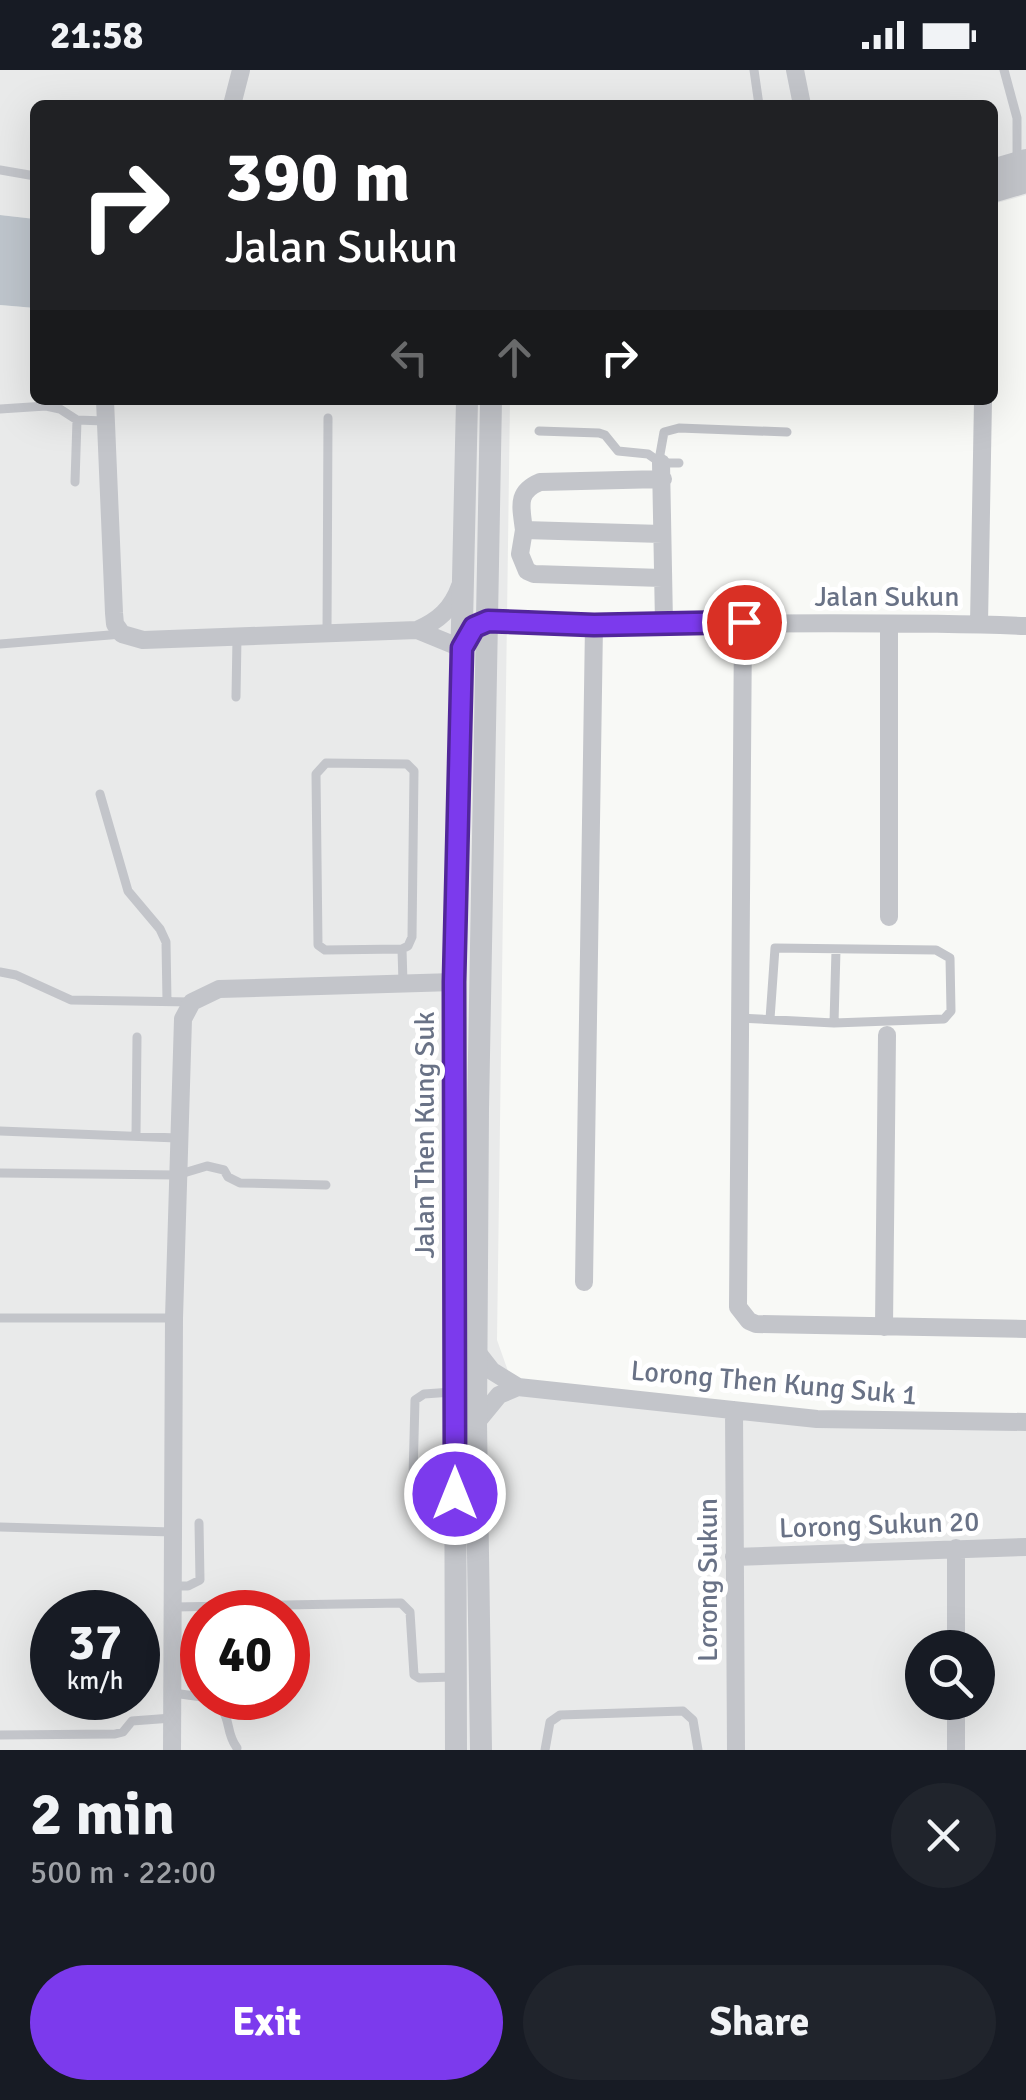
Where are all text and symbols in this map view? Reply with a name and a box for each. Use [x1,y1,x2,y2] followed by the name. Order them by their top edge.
[50,12,143,59] text: 21:58
[225,134,410,220] text: 390 m
[60,140,190,270] icon: right
[225,220,458,275] text: Jalan Sukun
[382,330,437,385] icon: left
[487,330,542,385] icon: ahead
[592,330,647,385] icon: right
[702,580,787,665] pin
[815,580,959,614] street label: Jalan Sukun
[717,595,772,650] icon: arrive
[408,1012,442,1259] street label: Jalan Then Kung Suk
[629,1354,919,1412] street label: Lorong Then Kung Suk 1
[403,1442,507,1546] position arrow
[691,1498,725,1662] street label: Lorong Sukun
[778,1505,980,1545] street label: Lorong Sukun 20
[180,1590,310,1720] speed limit sign: 40
[68,1612,122,1674] text: 37
[905,1630,995,1720] map controls
[905,1630,995,1720] button: search
[67,1665,123,1696] text: km/h
[30,1778,175,1852] text: 2 min
[891,1783,996,1888] button: close
[30,1853,216,1892] text: 500 m · 22:00
[30,1965,503,2080] button: Exit
[523,1965,996,2080] button: Share

